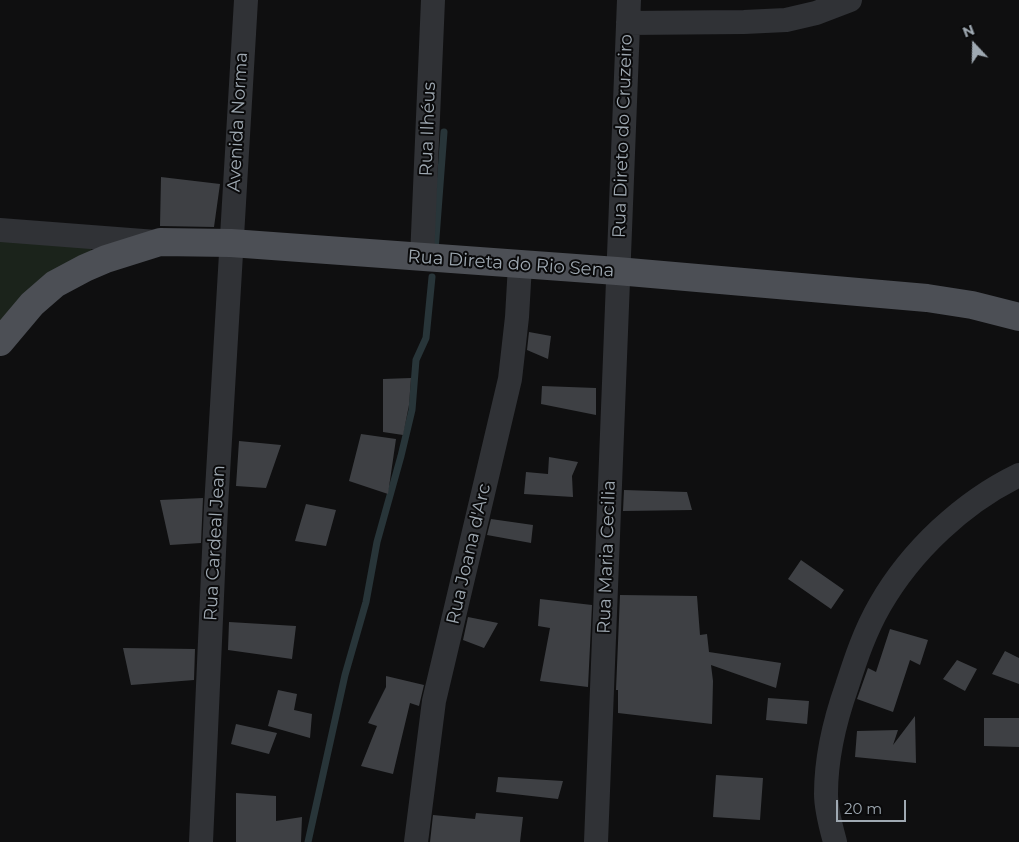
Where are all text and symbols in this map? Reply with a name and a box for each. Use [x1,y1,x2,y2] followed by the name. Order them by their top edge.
[949,20,999,70] north arrow
[960,21,977,41] text: N
[609,34,637,238] street label: Rua Direto do Cruzeiro
[224,52,252,192] street label: Avenida Norma
[416,81,440,177] street label: Rua Ilhéus
[407,246,615,282] street label: Rua Direta do Rio Sena
[200,465,230,621] street label: Rua Cardeal Jean
[594,480,620,634] street label: Rua Maria Cecilia
[442,481,496,627] street label: Rua Joana d'Arc
[839,790,909,822] scale bar
[844,799,882,818] text: 20 m

